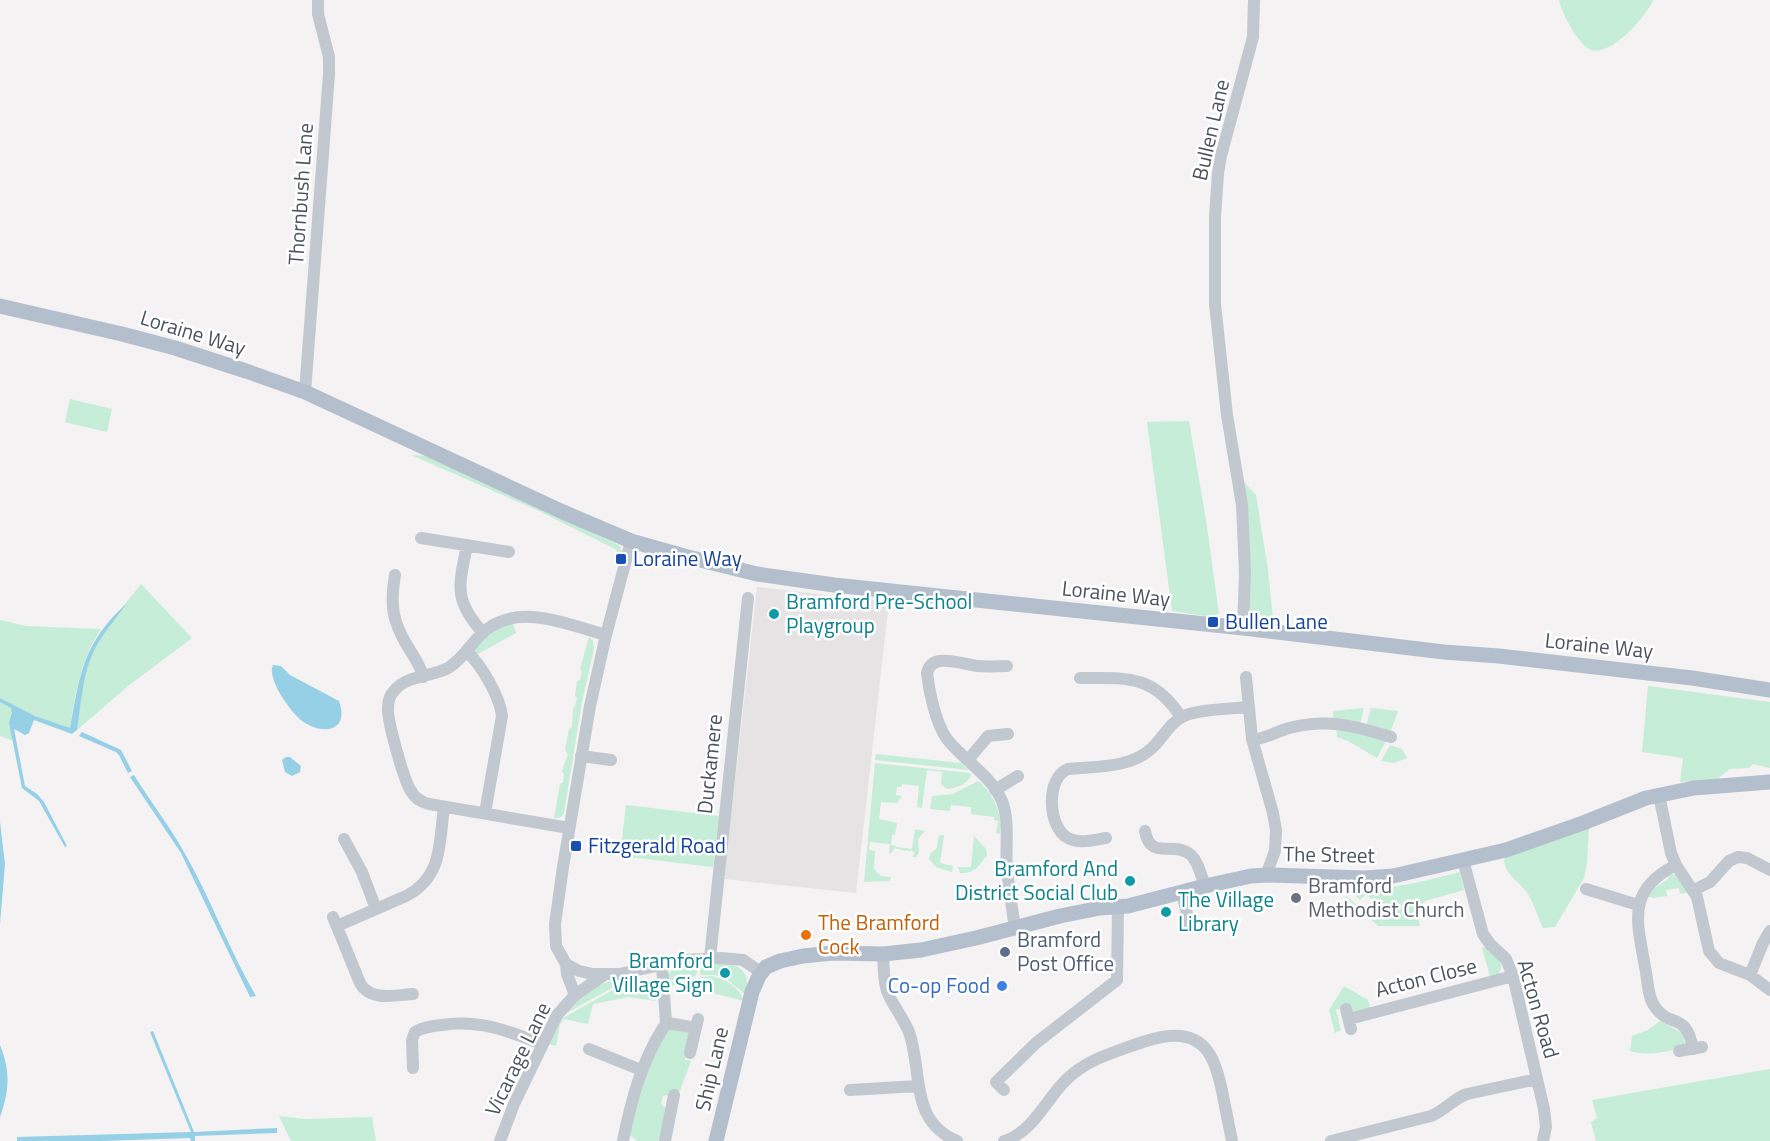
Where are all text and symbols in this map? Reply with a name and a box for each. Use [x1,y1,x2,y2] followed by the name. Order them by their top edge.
[1183,76,1237,183] street label: Bullen Lane
[279,122,321,266] street label: Thornbush Lane
[137,301,250,363] street label: Loraine Way
[633,542,742,574] place label: Loraine Way
[614,552,628,566] marker: Loraine Way
[1060,571,1172,615] street label: Loraine Way
[786,585,972,641] place label: Bramford Pre-School Playgroup
[1225,605,1328,637] place label: Bullen Lane
[767,607,781,621] marker: Bramford Pre-School Playgroup
[1206,615,1220,629] marker: Bullen Lane
[1543,623,1655,667] street label: Loraine Way
[688,712,730,815] street label: Duckamere
[588,829,726,861] place label: Fitzgerald Road
[1283,837,1376,871] street label: The Street
[569,839,583,853] marker: Fitzgerald Road
[955,852,1118,908] place label: Bramford And District Social Club
[1308,869,1465,925] place label: Bramford Methodist Church
[1123,874,1137,888] marker: Bramford And District Social Club
[1178,883,1274,939] place label: The Village Library
[1289,891,1303,905] marker: Bramford Methodist Church
[1159,905,1173,919] marker: The Village Library
[818,906,940,962] place label: The Bramford Cock
[1017,923,1114,979] place label: Bramford Post Office
[799,928,813,942] marker: The Bramford Cock
[612,944,713,1000] place label: Bramford Village Sign
[998,945,1012,959] marker: Bramford Post Office
[1372,949,1480,1005] street label: Acton Close
[1510,956,1568,1062] street label: Acton Road
[718,966,732,980] marker: Bramford Village Sign
[888,969,990,1001] place label: Co-op Food
[995,979,1009,993] marker: Co-op Food
[476,996,558,1121] street label: Vicarage Lane
[686,1024,736,1114] street label: Ship Lane

